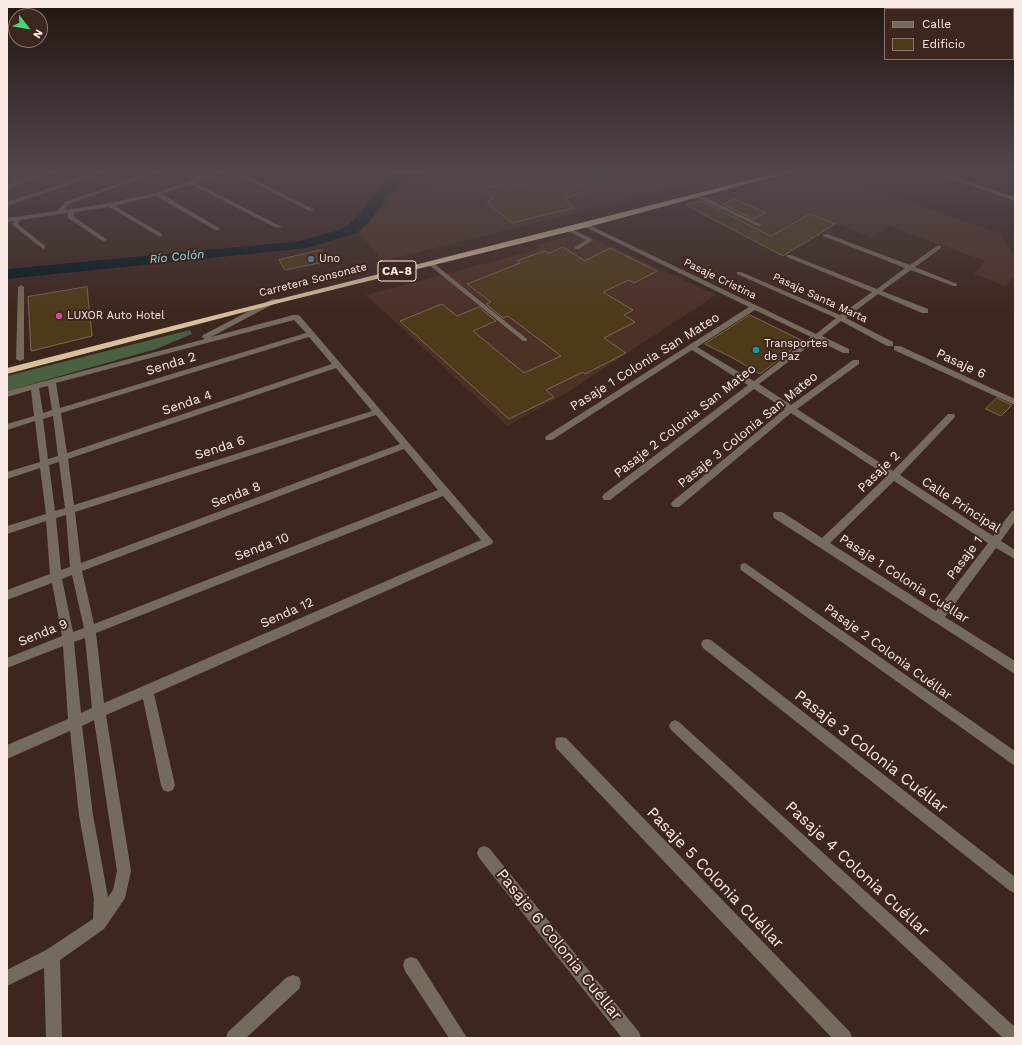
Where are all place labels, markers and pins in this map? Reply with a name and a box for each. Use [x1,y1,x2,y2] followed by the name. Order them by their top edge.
[319,252,340,266] place label: Uno
[306,254,316,264] marker: Uno
[67,309,165,323] place label: LUXOR Auto Hotel
[54,311,64,321] marker: LUXOR Auto Hotel
[764,337,827,363] place label: Transportes de Paz
[751,345,761,355] marker: Transportes de Paz

